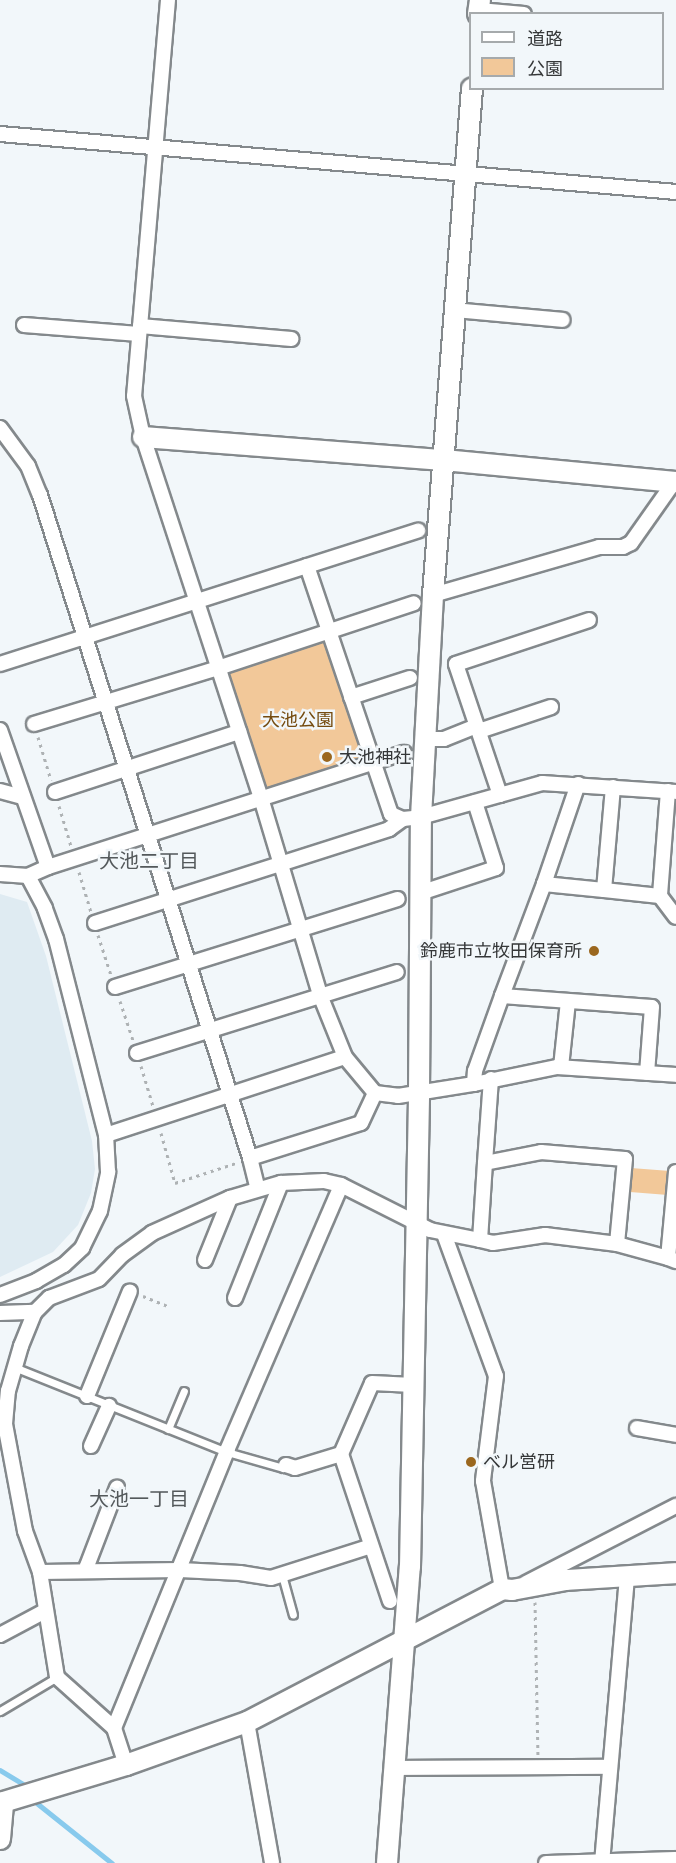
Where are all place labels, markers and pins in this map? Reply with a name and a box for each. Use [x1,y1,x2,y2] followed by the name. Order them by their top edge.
[339,746,411,768] place label: 大池神社
[320,750,334,764] marker: 大池神社
[420,940,582,962] place label: 鈴鹿市立牧田保育所
[587,944,601,958] marker: 鈴鹿市立牧田保育所
[483,1451,555,1473] place label: べル営研
[464,1455,478,1469] marker: べル営研

